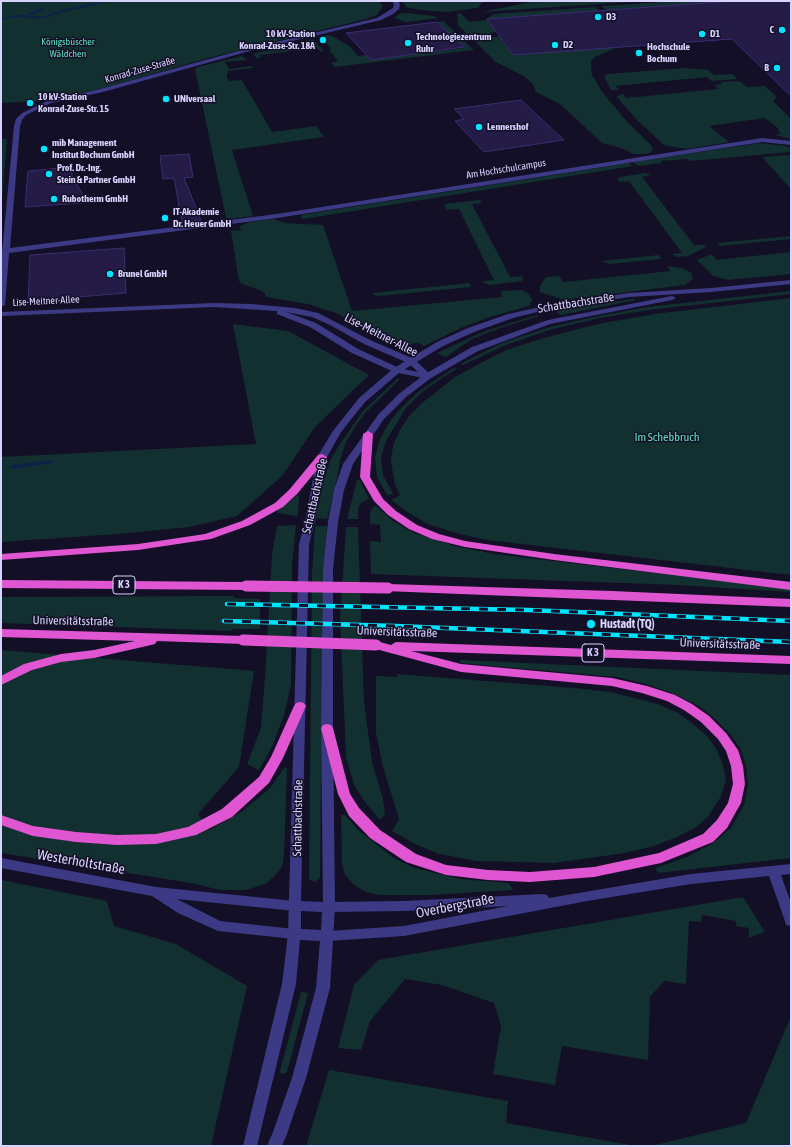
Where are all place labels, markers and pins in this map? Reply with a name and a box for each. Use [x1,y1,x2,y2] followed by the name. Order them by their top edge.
[606,11,616,23] place label: D3
[593,12,603,22] marker: D3
[770,24,774,36] place label: C
[777,25,787,35] marker: C
[239,28,315,52] place label: 10 kV-Station Konrad-Zuse-Str. 18A
[710,28,720,40] place label: D1
[697,29,707,39] marker: D1
[416,31,492,54] place label: Technologiezentrum Ruhr
[318,35,328,45] marker: 10 kV-Station Konrad-Zuse-Str. 18A
[403,38,413,48] marker: Technologiezentrum Ruhr
[563,39,573,51] place label: D2
[550,40,560,50] marker: D2
[647,41,690,64] place label: Hochschule Bochum
[634,48,644,58] marker: Hochschule Bochum
[764,62,769,74] place label: B
[772,63,782,73] marker: B
[38,91,109,114] place label: 10 kV-Station Konrad-Zuse-Str. 15
[174,93,215,105] place label: UNIversaal
[161,94,171,104] marker: UNIversaal
[25,98,35,108] marker: 10 kV-Station Konrad-Zuse-Str. 15
[487,121,528,133] place label: Lennershof
[474,122,484,132] marker: Lennershof
[52,137,135,160] place label: mib Management Institut Bochum GmbH
[39,144,49,154] marker: mib Management Institut Bochum GmbH
[57,162,135,186] place label: Prof. Dr.-Ing. Stein & Partner GmbH
[44,169,54,179] marker: Prof. Dr.-Ing. Stein & Partner GmbH
[62,193,128,205] place label: Rubotherm GmbH
[49,194,59,204] marker: Rubotherm GmbH
[173,206,231,230] place label: IT-Akademie Dr. Heuer GmbH
[160,213,170,223] marker: IT-Akademie Dr. Heuer GmbH
[118,268,167,280] place label: Brunel GmbH
[105,269,115,279] marker: Brunel GmbH
[600,617,655,631] place label: Hustadt (TQ)
[585,618,597,630] marker: Hustadt (TQ)

